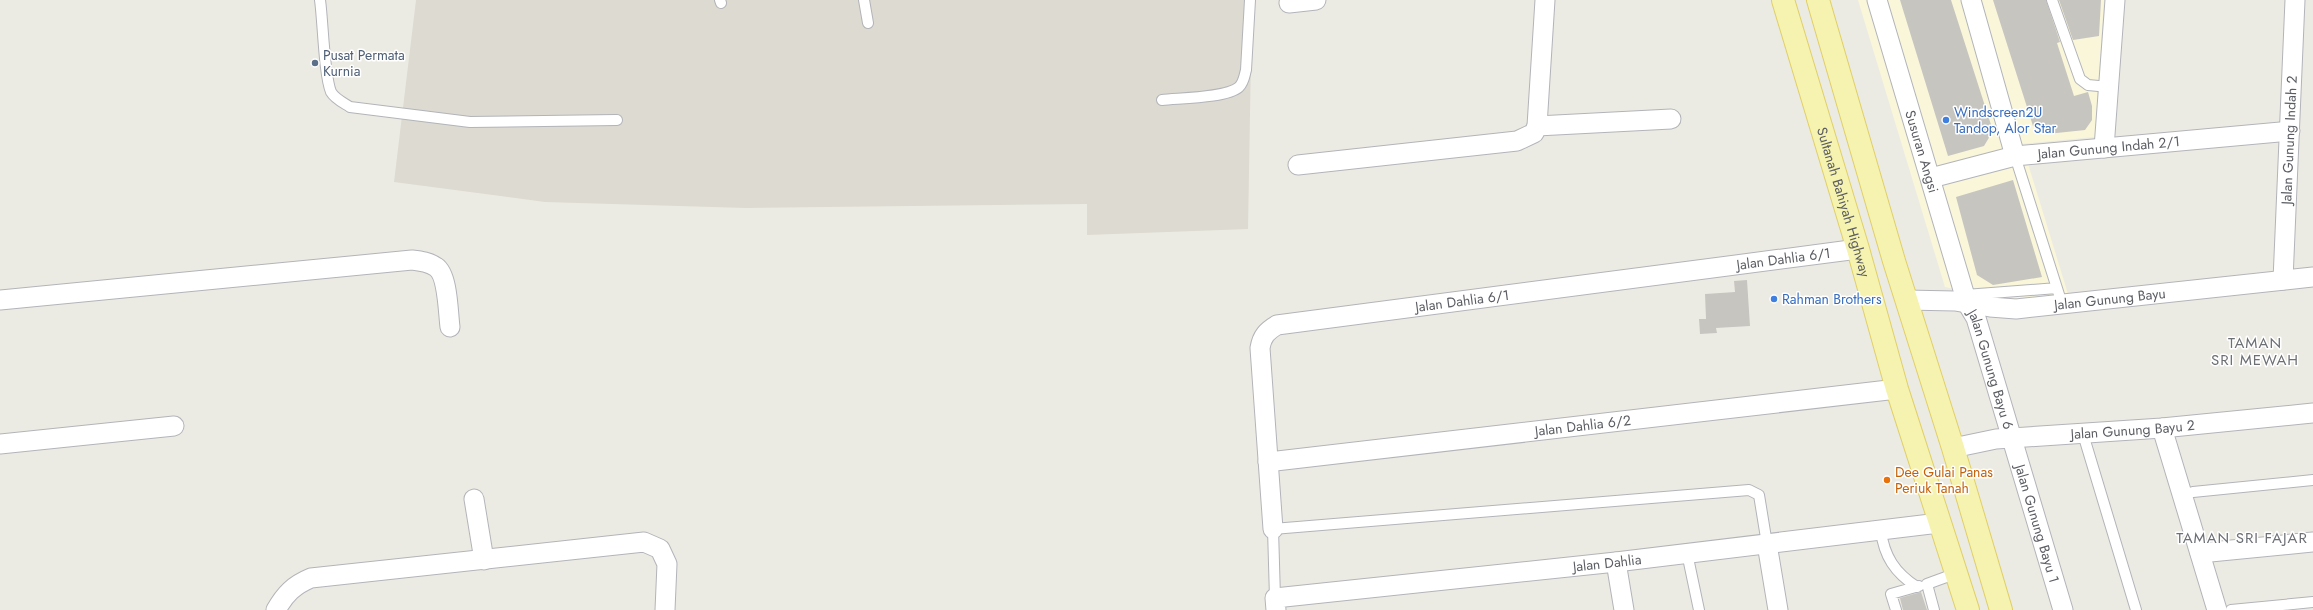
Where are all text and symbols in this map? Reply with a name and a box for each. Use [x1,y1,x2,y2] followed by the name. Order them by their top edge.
[323,45,405,81] place label: Pusat Permata Kurnia
[310,58,320,68] marker: Pusat Permata Kurnia
[2276,75,2302,207] street label: Jalan Gunung Indah 2
[1954,102,2056,138] place label: Windscreen2U Tandop, Alor Star
[1900,108,1944,195] street label: Susuran Angsi
[1941,115,1951,125] marker: Windscreen2U Tandop, Alor Star
[1812,125,1876,280] street label: Sultanah Bahiyah Highway
[2035,131,2181,164] street label: Jalan Gunung Indah 2/1
[1733,243,1832,275] street label: Jalan Dahlia 6/1
[2051,283,2167,315] street label: Jalan Gunung Bayu
[1412,285,1510,317] street label: Jalan Dahlia 6/1
[1782,289,1882,309] place label: Rahman Brothers
[1769,294,1779,304] marker: Rahman Brothers
[1962,304,2019,432] street label: Jalan Gunung Bayu 6
[2211,332,2299,371] district label: TAMAN SRI MEWAH
[1532,410,1632,441] street label: Jalan Dahlia 6/2
[2068,415,2196,444] street label: Jalan Gunung Bayu 2
[2010,460,2064,585] street label: Jalan Gunung Bayu 1
[1895,462,1993,498] place label: Dee Gulai Panas Periuk Tanah
[1882,475,1892,485] marker: Dee Gulai Panas Periuk Tanah
[2176,527,2308,549] district label: TAMAN SRI FAJAR
[1570,549,1643,577] street label: Jalan Dahlia

